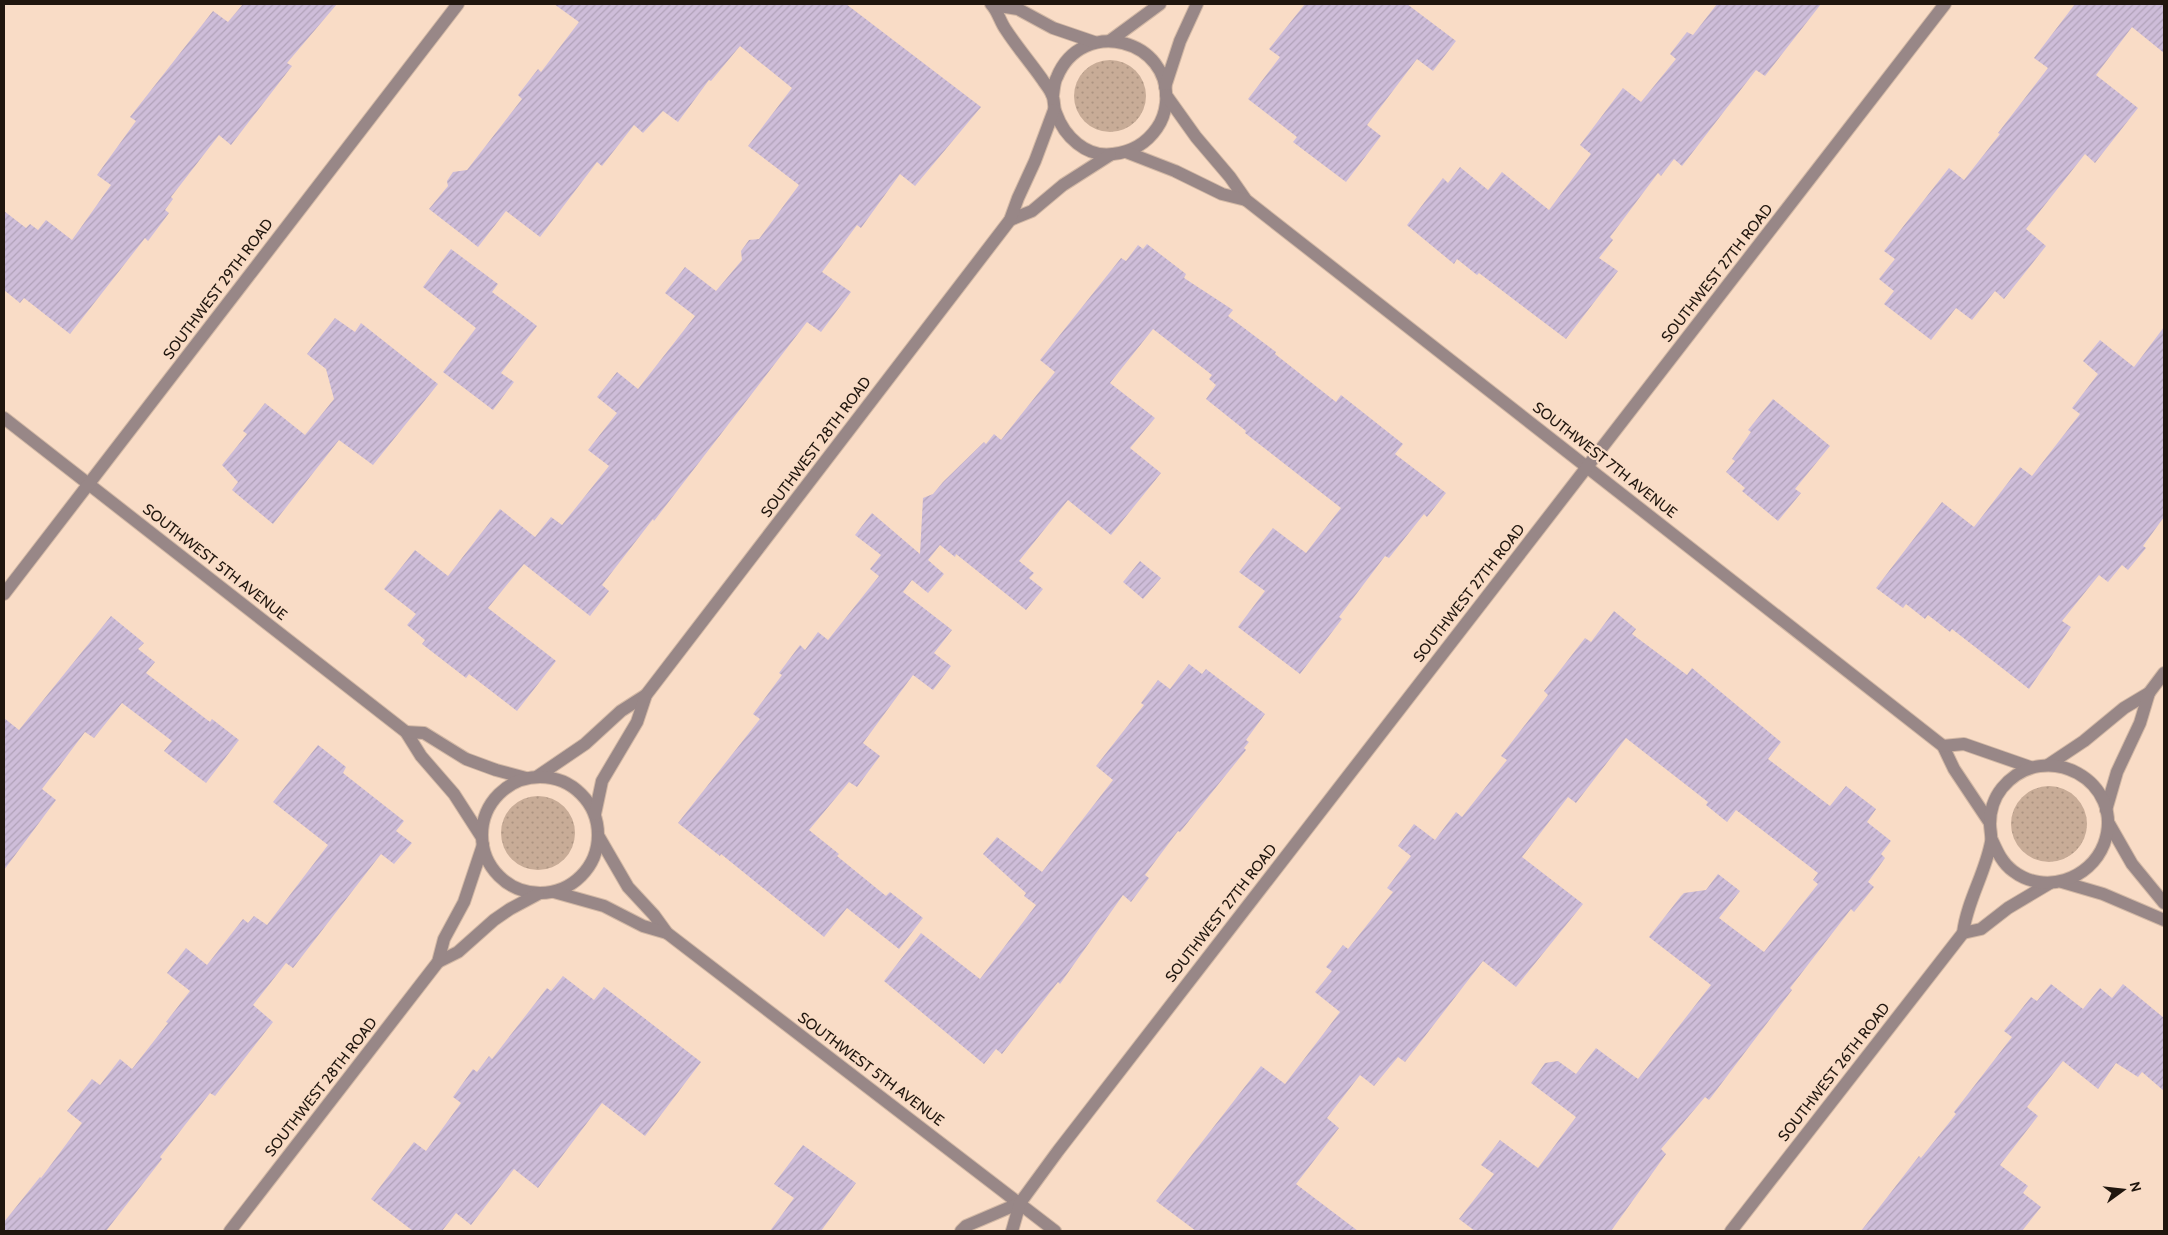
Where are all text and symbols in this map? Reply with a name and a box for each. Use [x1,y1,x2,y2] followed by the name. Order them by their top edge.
[1657,200,1777,346] street label: SOUTHWEST 27TH ROAD
[159,215,277,363] street label: SOUTHWEST 29TH ROAD
[757,373,875,521] street label: SOUTHWEST 28TH ROAD
[1529,398,1681,522] street label: SOUTHWEST 7TH AVENUE
[139,500,291,624] street label: SOUTHWEST 5TH AVENUE
[1409,520,1529,666] street label: SOUTHWEST 27TH ROAD
[1161,840,1281,986] street label: SOUTHWEST 27TH ROAD
[1774,999,1894,1145] street label: SOUTHWEST 26TH ROAD
[794,1008,948,1130] street label: SOUTHWEST 5TH AVENUE
[261,1014,381,1160] street label: SOUTHWEST 28TH ROAD
[2098,1165,2148,1215] north arrow
[2126,1180,2146,1194] text: N

